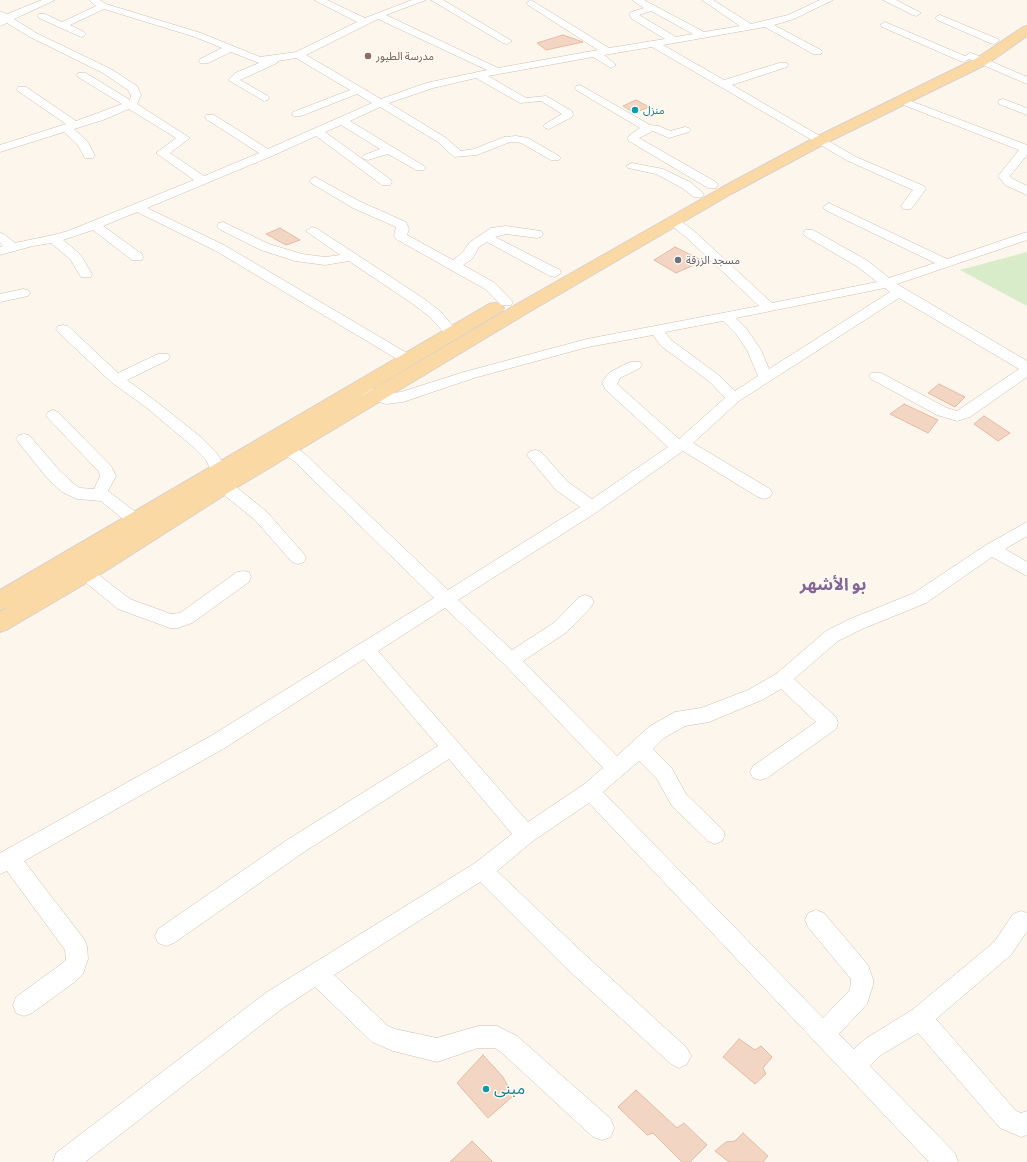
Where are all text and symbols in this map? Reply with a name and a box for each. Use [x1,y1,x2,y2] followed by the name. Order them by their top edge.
[376,49,434,63] place label: مدرسة الطيور
[363,51,373,61] marker: مدرسة الطيور
[643,103,665,117] place label: منزل
[630,105,640,115] marker: منزل
[686,253,740,267] place label: مسجد الزرقة
[673,255,683,265] marker: مسجد الزرقة
[800,574,866,594] district label: بو الأشهر
[494,1079,525,1099] place label: مبنى
[481,1084,491,1094] marker: مبنى

